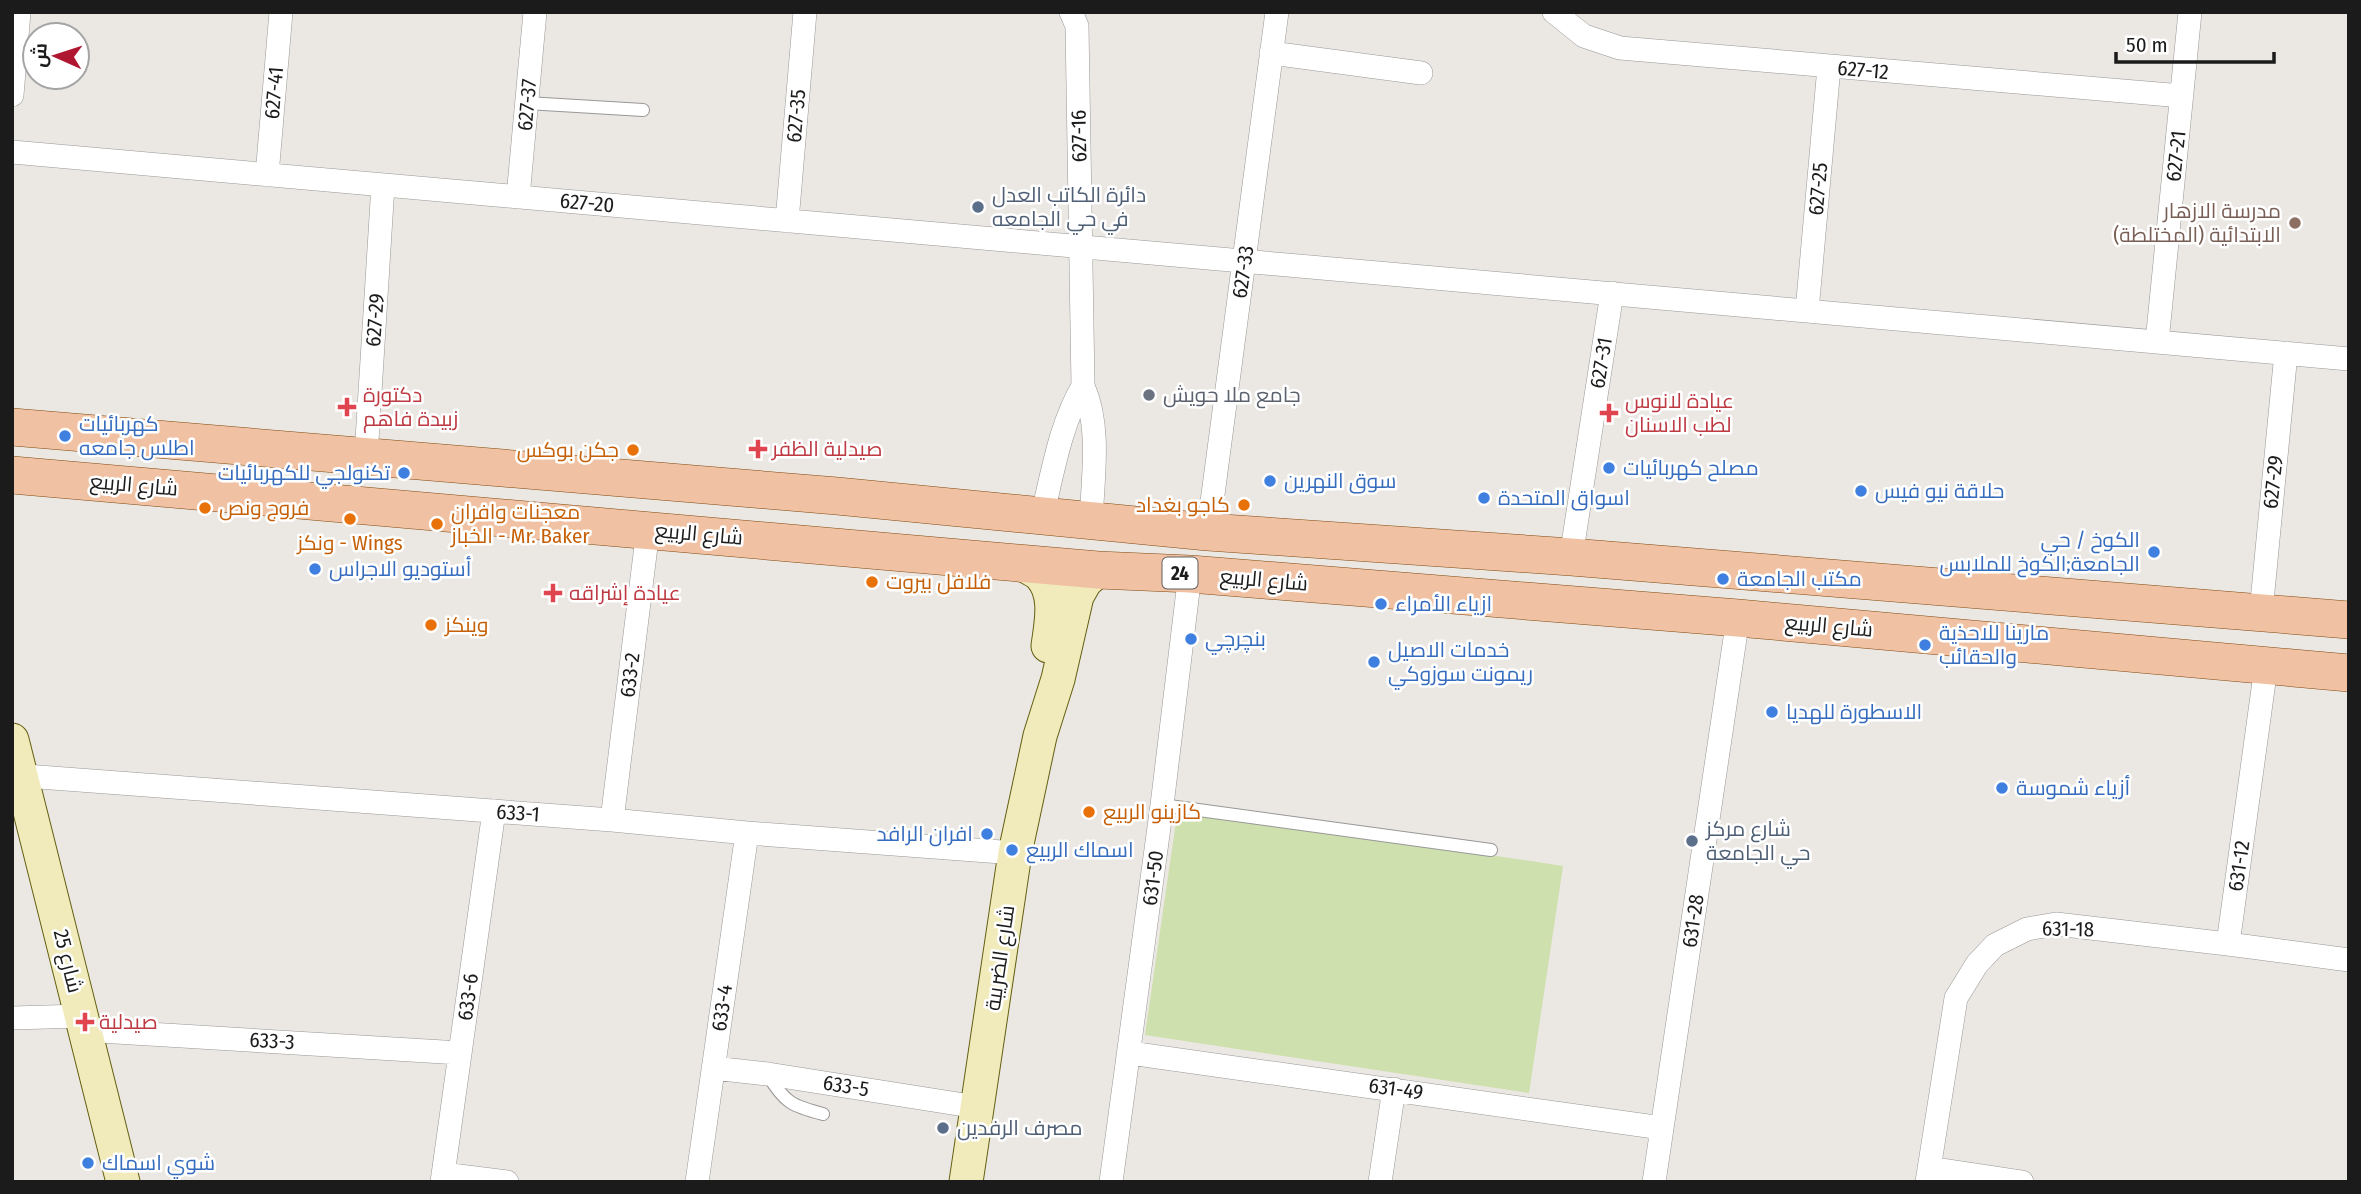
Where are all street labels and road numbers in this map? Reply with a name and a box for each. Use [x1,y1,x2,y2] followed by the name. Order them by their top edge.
[1836,55,1890,85] street label: 627-12
[259,66,289,120] street label: 627-41
[512,78,542,132] street label: 627-37
[781,88,811,144] street label: 627-35
[1066,109,1092,163] street label: 627-16
[2160,129,2192,183] street label: 627-21
[1803,161,1833,217] street label: 627-25
[559,188,615,218] street label: 627-20
[1226,244,1260,300] street label: 627-33
[360,292,390,348] street label: 627-29
[1584,336,1618,390] street label: 627-31
[2257,454,2289,510] street label: 627-29
[89,468,179,503] street label: شارع الربيع
[654,517,744,552] street label: شارع الربيع
[1162,558,1198,588] road number: 24
[1219,563,1309,598] street label: شارع الربيع
[1784,609,1874,644] street label: شارع الربيع
[614,651,646,699] street label: 633-2
[495,799,541,827] street label: 633-1
[2223,839,2255,893] street label: 631-12
[1137,849,1169,907] street label: 631-50
[1676,893,1710,949] street label: 631-28
[980,904,1021,1013] street label: شارع الضريبة
[2042,916,2094,942] street label: 631-18
[47,927,88,996] street label: شارع 25
[452,972,484,1022] street label: 633-6
[706,983,738,1033] street label: 633-4
[249,1027,295,1055] street label: 633-3
[821,1070,871,1102] street label: 633-5
[1367,1072,1425,1106] street label: 631-49

